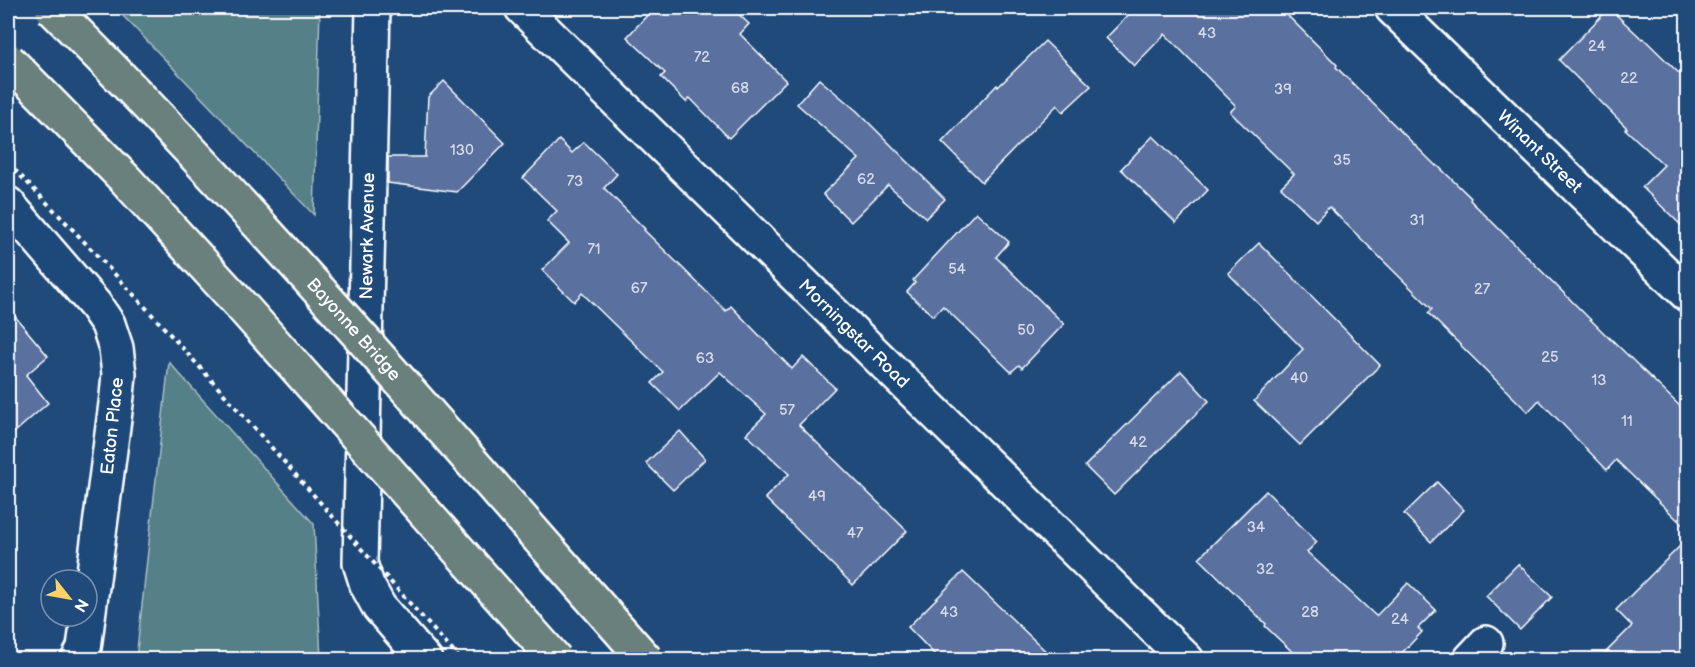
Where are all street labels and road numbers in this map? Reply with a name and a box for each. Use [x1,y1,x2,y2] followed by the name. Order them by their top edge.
[1493,106,1587,198] street label: Winant Street
[356,172,379,300] street label: Newark Avenue
[302,274,405,386] street label: Bayonne Bridge
[794,275,913,393] street label: Morningstar Road
[97,376,128,476] street label: Eaton Place

